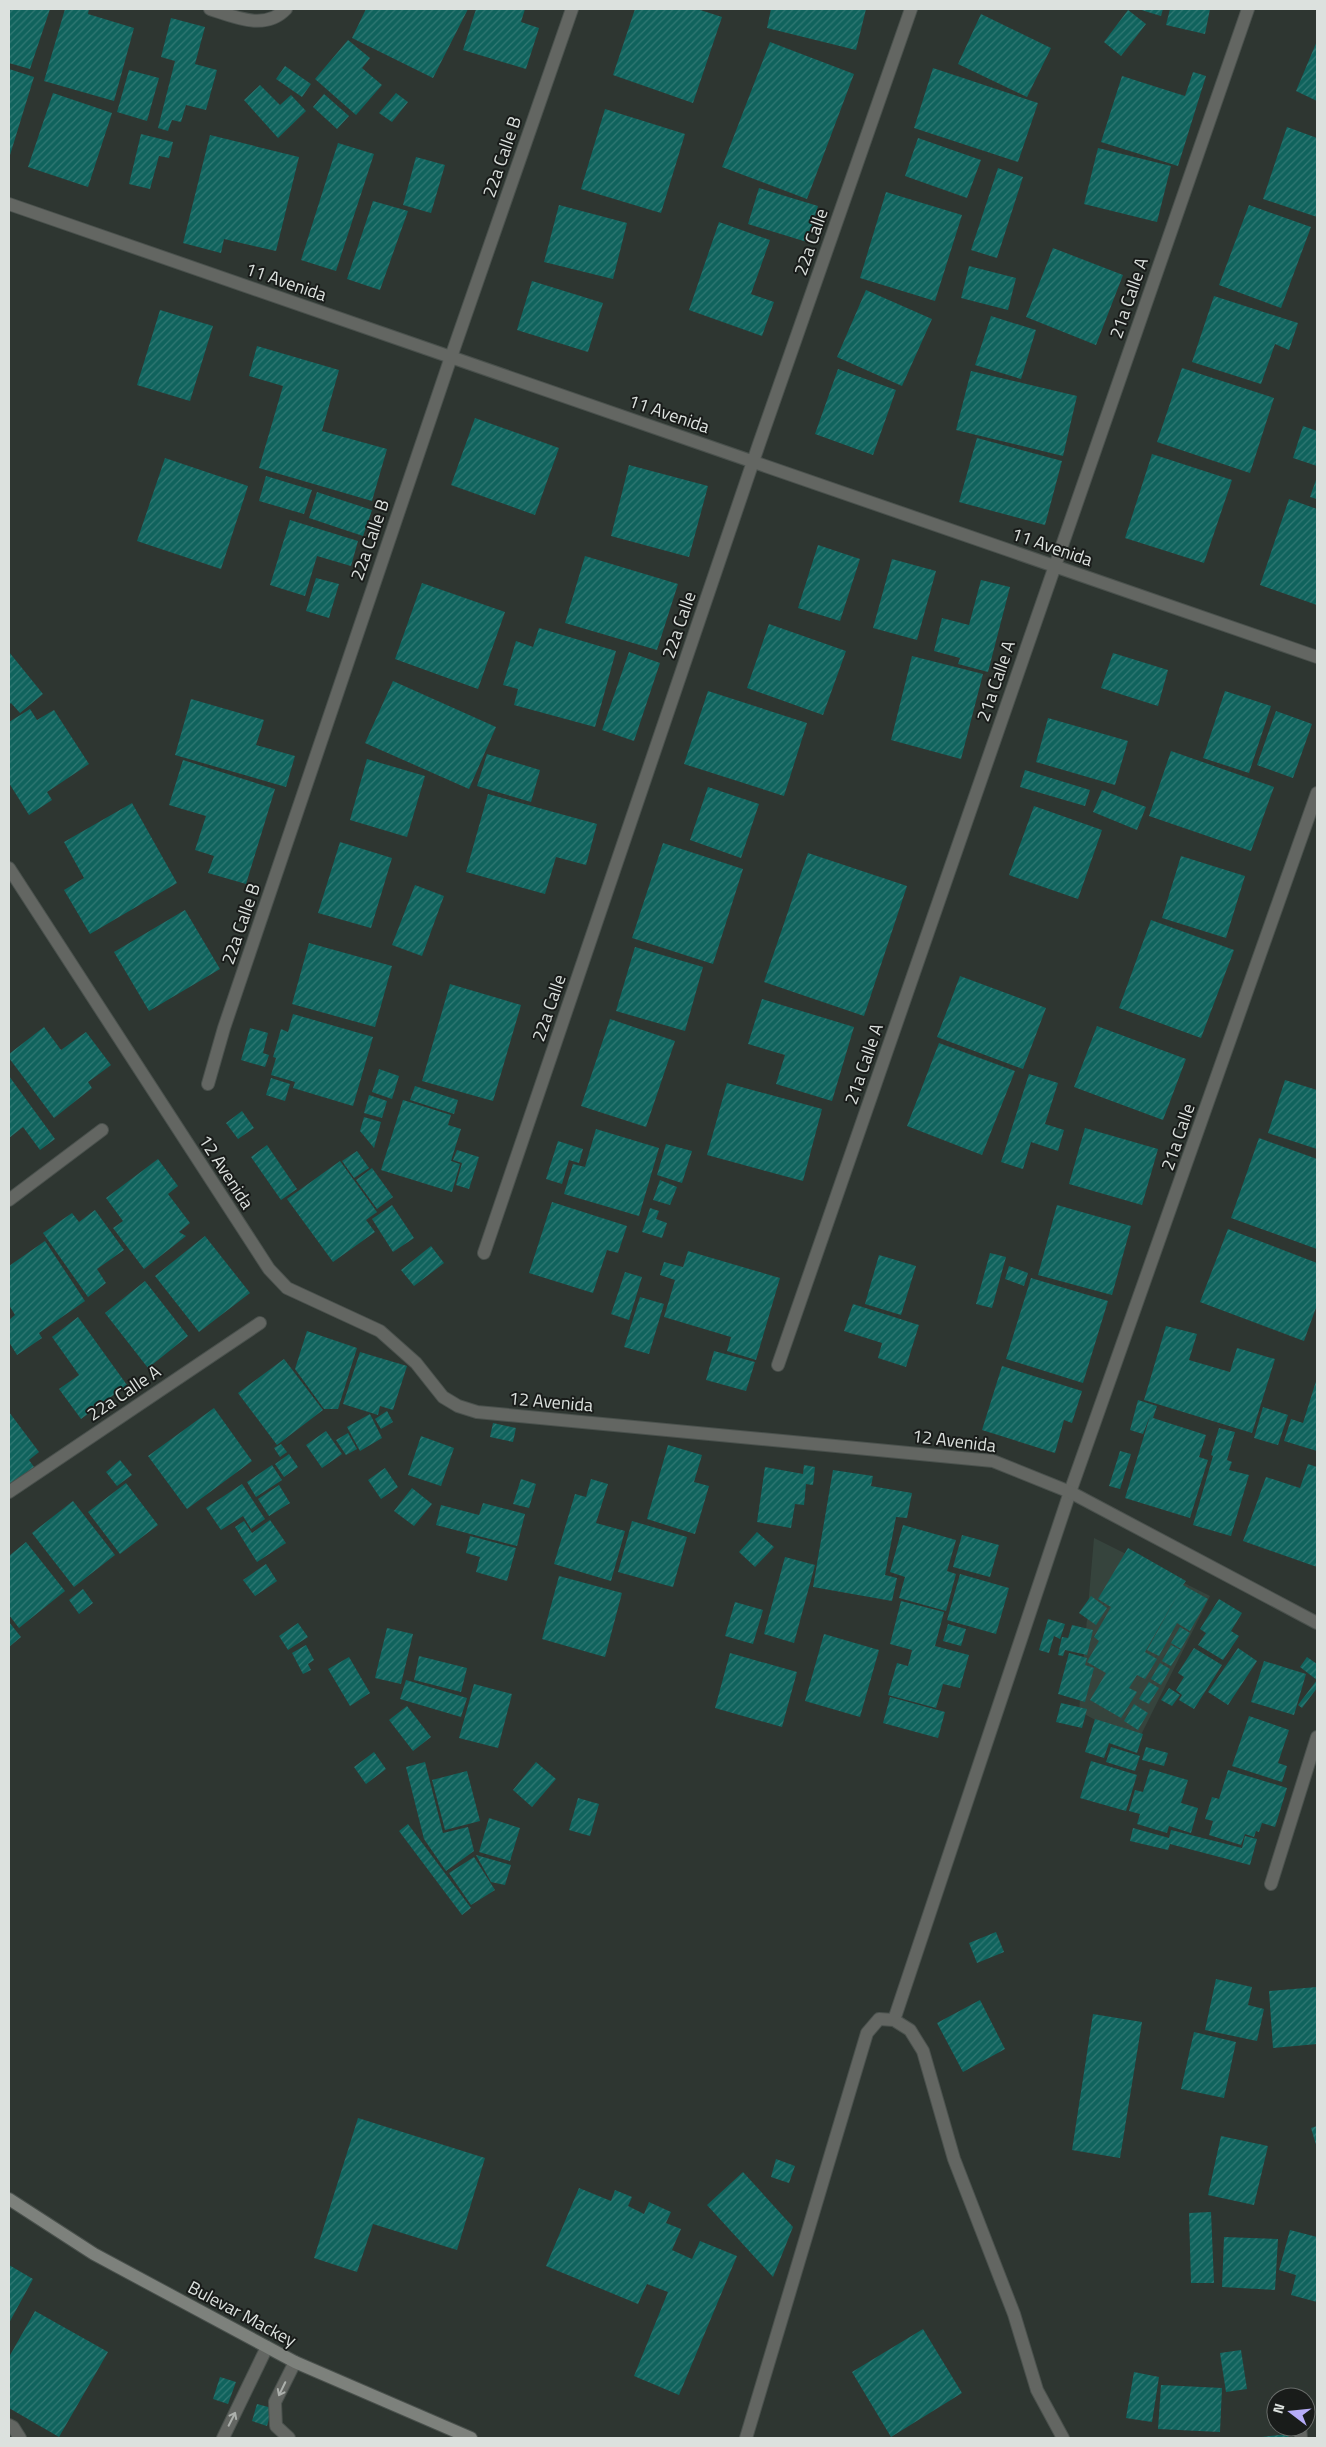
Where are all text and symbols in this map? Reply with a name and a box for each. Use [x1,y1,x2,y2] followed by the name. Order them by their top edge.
[475,113,528,201] street label: 22a Calle B
[786,205,835,279] street label: 22a Calle
[1102,253,1155,342] street label: 21a Calle A
[242,255,330,308] street label: 11 Avenida
[625,387,713,440] street label: 11 Avenida
[343,496,396,584] street label: 22a Calle B
[1008,520,1096,573] street label: 11 Avenida
[654,588,703,662] street label: 22a Calle
[969,636,1022,725] street label: 21a Calle A
[214,880,267,968] street label: 22a Calle B
[524,971,573,1045] street label: 22a Calle
[837,1019,890,1108] street label: 21a Calle A
[1153,1100,1202,1174] street label: 21a Calle
[192,1129,261,1214] street label: 12 Avenida
[81,1358,166,1427] street label: 22a Calle A
[508,1384,594,1419] street label: 12 Avenida
[911,1422,998,1459] street label: 12 Avenida
[183,2274,302,2354] street label: Bulevar Mackey
[277,2381,287,2396] one-way arrow
[1266,2387,1316,2437] north arrow
[1267,2401,1289,2416] text: N
[228,2412,237,2427] one-way arrow

